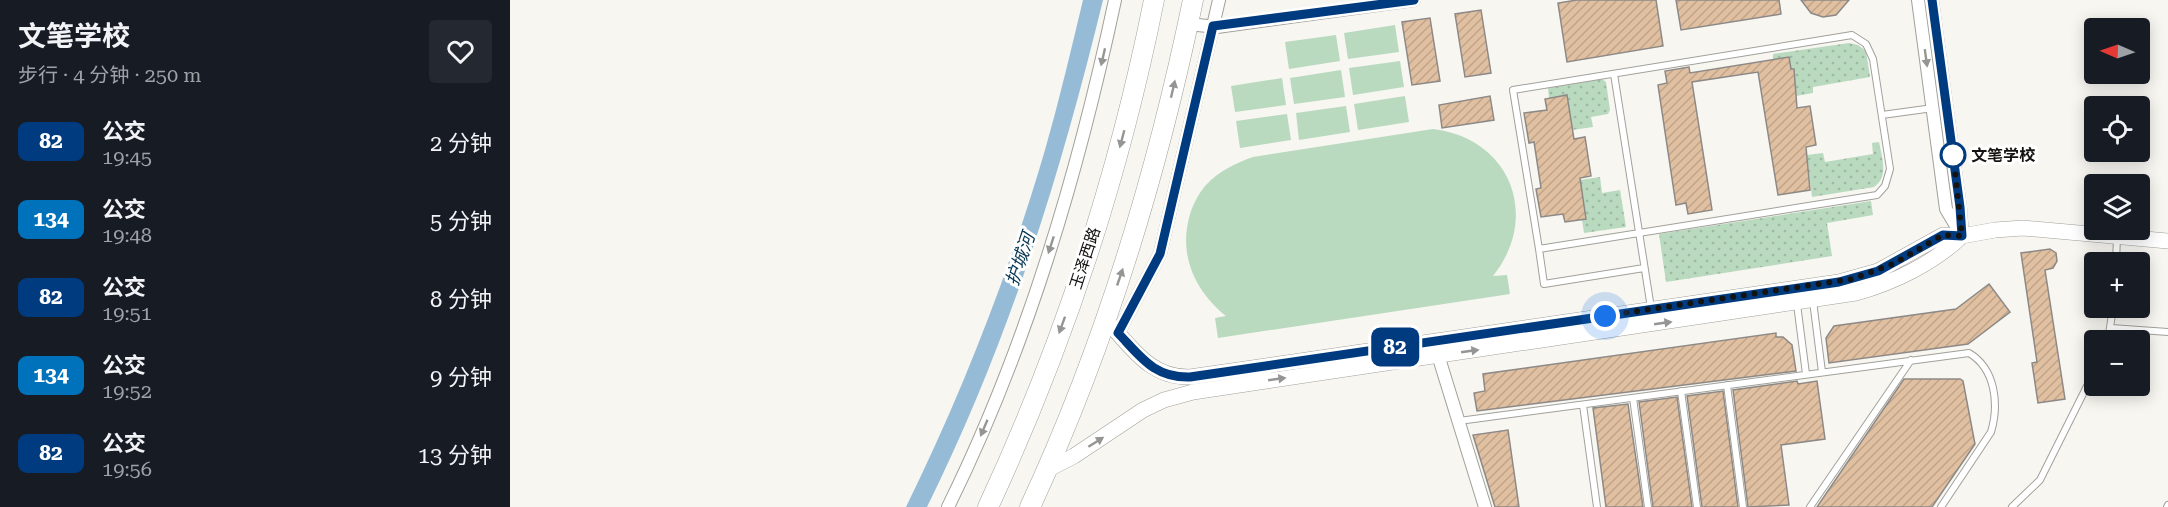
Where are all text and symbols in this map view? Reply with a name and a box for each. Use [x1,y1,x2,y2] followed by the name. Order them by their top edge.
[2084,18,2150,84] north arrow
[2084,18,2150,396] map controls
[18,20,130,53] text: 文笔学校
[429,20,492,83] button: heart
[1097,48,1107,66] one-way arrow
[1921,49,1931,68] one-way arrow
[18,63,202,87] text: 步行 · 4 分钟 · 250 m
[1169,80,1179,98] one-way arrow
[2084,96,2150,162] button: locate
[102,119,146,144] text: 公交
[39,129,63,153] text: 82
[1116,130,1126,148] one-way arrow
[430,131,492,156] text: 2 分钟
[1940,142,1966,168] marker: 文笔学校
[102,145,152,169] text: 19:45
[1971,146,2036,165] place label: 文笔学校
[2084,174,2150,240] button: layers
[102,197,146,222] text: 公交
[33,207,69,231] text: 134
[430,209,492,234] text: 5 分钟
[102,223,152,247] text: 19:48
[1066,225,1104,291] street label: 玉泽西路
[1001,227,1040,288] water label: 护城河
[1046,236,1055,254] one-way arrow
[2084,252,2150,318] button: +
[1115,267,1125,285] one-way arrow
[102,275,146,300] text: 公交
[39,285,63,309] text: 82
[430,287,492,312] text: 8 分钟
[102,301,152,325] text: 19:51
[1590,301,1620,331] your location
[1057,316,1067,334] one-way arrow
[1653,318,1672,327] one-way arrow
[1368,328,1422,366] line badge: 82
[2084,330,2150,396] button: −
[1383,335,1407,359] text: 82
[1460,346,1479,355] one-way arrow
[102,353,146,378] text: 公交
[33,363,69,387] text: 134
[430,365,492,390] text: 9 分钟
[1267,375,1286,384] one-way arrow
[102,379,152,403] text: 19:52
[979,419,988,437] one-way arrow
[102,431,146,456] text: 公交
[1088,436,1104,447] one-way arrow
[39,441,63,465] text: 82
[418,443,492,468] text: 13 分钟
[102,457,152,481] text: 19:56

